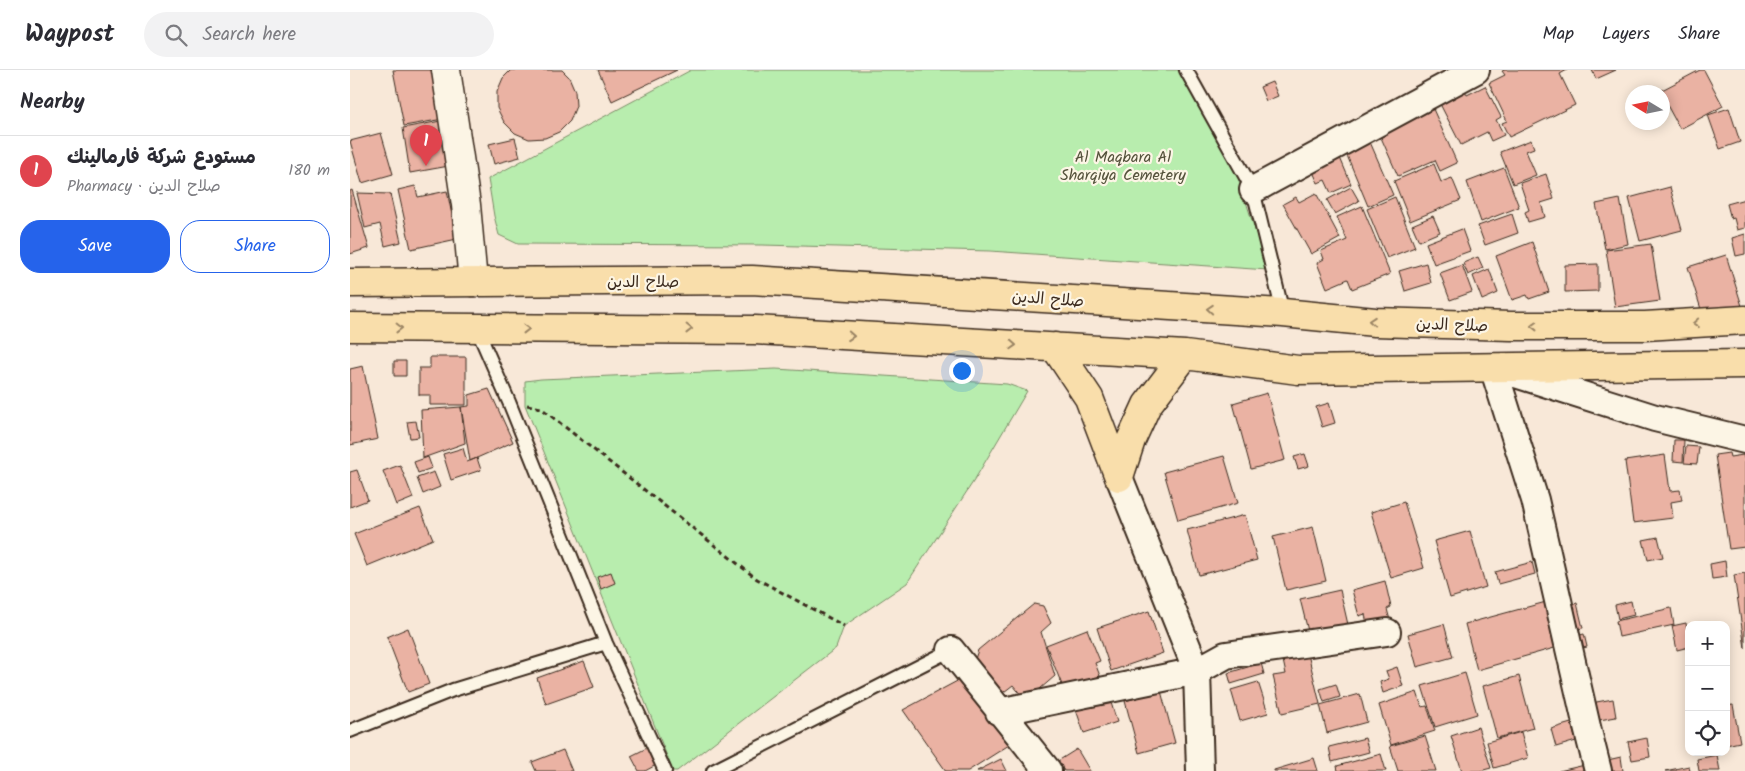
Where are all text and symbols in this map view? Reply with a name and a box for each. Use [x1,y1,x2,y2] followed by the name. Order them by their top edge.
[144,12,494,57] search box
[25,15,114,54] text: Waypost
[202,20,296,50] text: Search here
[1543,20,1574,49] text: Map
[1602,20,1650,49] text: Layers
[1678,20,1720,49] text: Share
[162,21,190,49] icon: search
[1625,85,1670,130] north arrow
[20,86,85,119] text: Nearby
[410,125,442,166] pin: 1
[67,143,256,173] text: مستودع شركة فارمالينك
[1060,145,1186,188] park label: Al Maqbara Al Sharqiya Cemetery
[34,158,38,183] text: 1
[288,158,330,183] text: 180 m
[67,174,221,199] text: Pharmacy · صلاح الدين
[20,220,170,273] button: Save
[180,220,330,273] button: Share
[607,270,679,295] street label: صلاح الدين
[1011,285,1085,314] street label: صلاح الدين
[1205,303,1213,314] one-way arrow
[1415,312,1488,339] street label: صلاح الدين
[1367,316,1375,327] one-way arrow
[1692,318,1700,329] one-way arrow
[1530,321,1538,331] one-way arrow
[395,323,403,333] one-way arrow
[522,324,530,334] one-way arrow
[685,324,693,334] one-way arrow
[847,331,855,342] one-way arrow
[1009,339,1017,350] one-way arrow
[949,358,975,384] your location
[1685,621,1730,756] map controls
[1685,621,1730,666] button: +
[1685,666,1730,711] button: −
[1685,711,1730,756] button: locate

